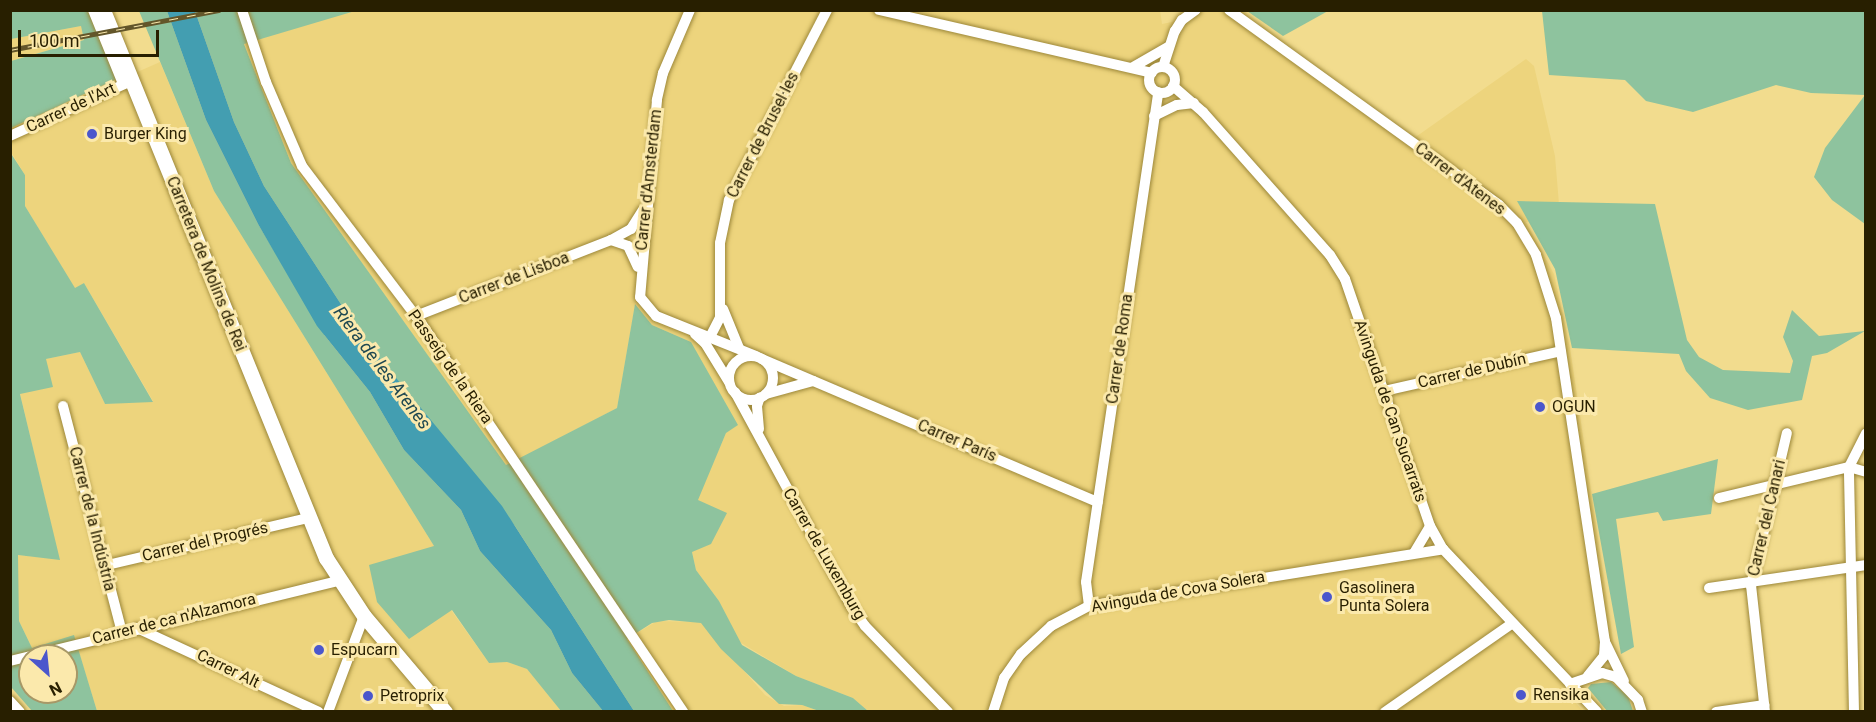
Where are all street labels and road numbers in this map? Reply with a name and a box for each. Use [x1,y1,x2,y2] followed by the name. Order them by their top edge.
[723,69,803,201] street label: Carrer de Brusel·les
[23,79,119,137] street label: Carrer de l'Art
[632,108,666,252] street label: Carrer d'Amsterdam
[1411,139,1509,219] street label: Carrer d'Atenes
[162,174,250,354] street label: Carretera de Molins de Rei
[456,248,572,308] street label: Carrer de Lisboa
[1103,293,1137,405] street label: Carrer de Roma
[404,306,496,428] street label: Passeig de la Riera
[1350,317,1430,505] street label: Avinguda de Can Sucarrats
[1416,349,1528,393] street label: Carrer de Dubín
[915,416,999,466] street label: Carrer París
[65,445,119,593] street label: Carrer de la Indústria
[1744,458,1790,578] street label: Carrer del Canari
[779,485,869,623] street label: Carrer de Luxemburg
[140,518,270,566] street label: Carrer del Progrés
[1090,567,1266,617] street label: Avinguda de Cova Solera
[90,589,258,649] street label: Carrer de ca n'Alzamora
[194,646,262,692] street label: Carrer Alt

